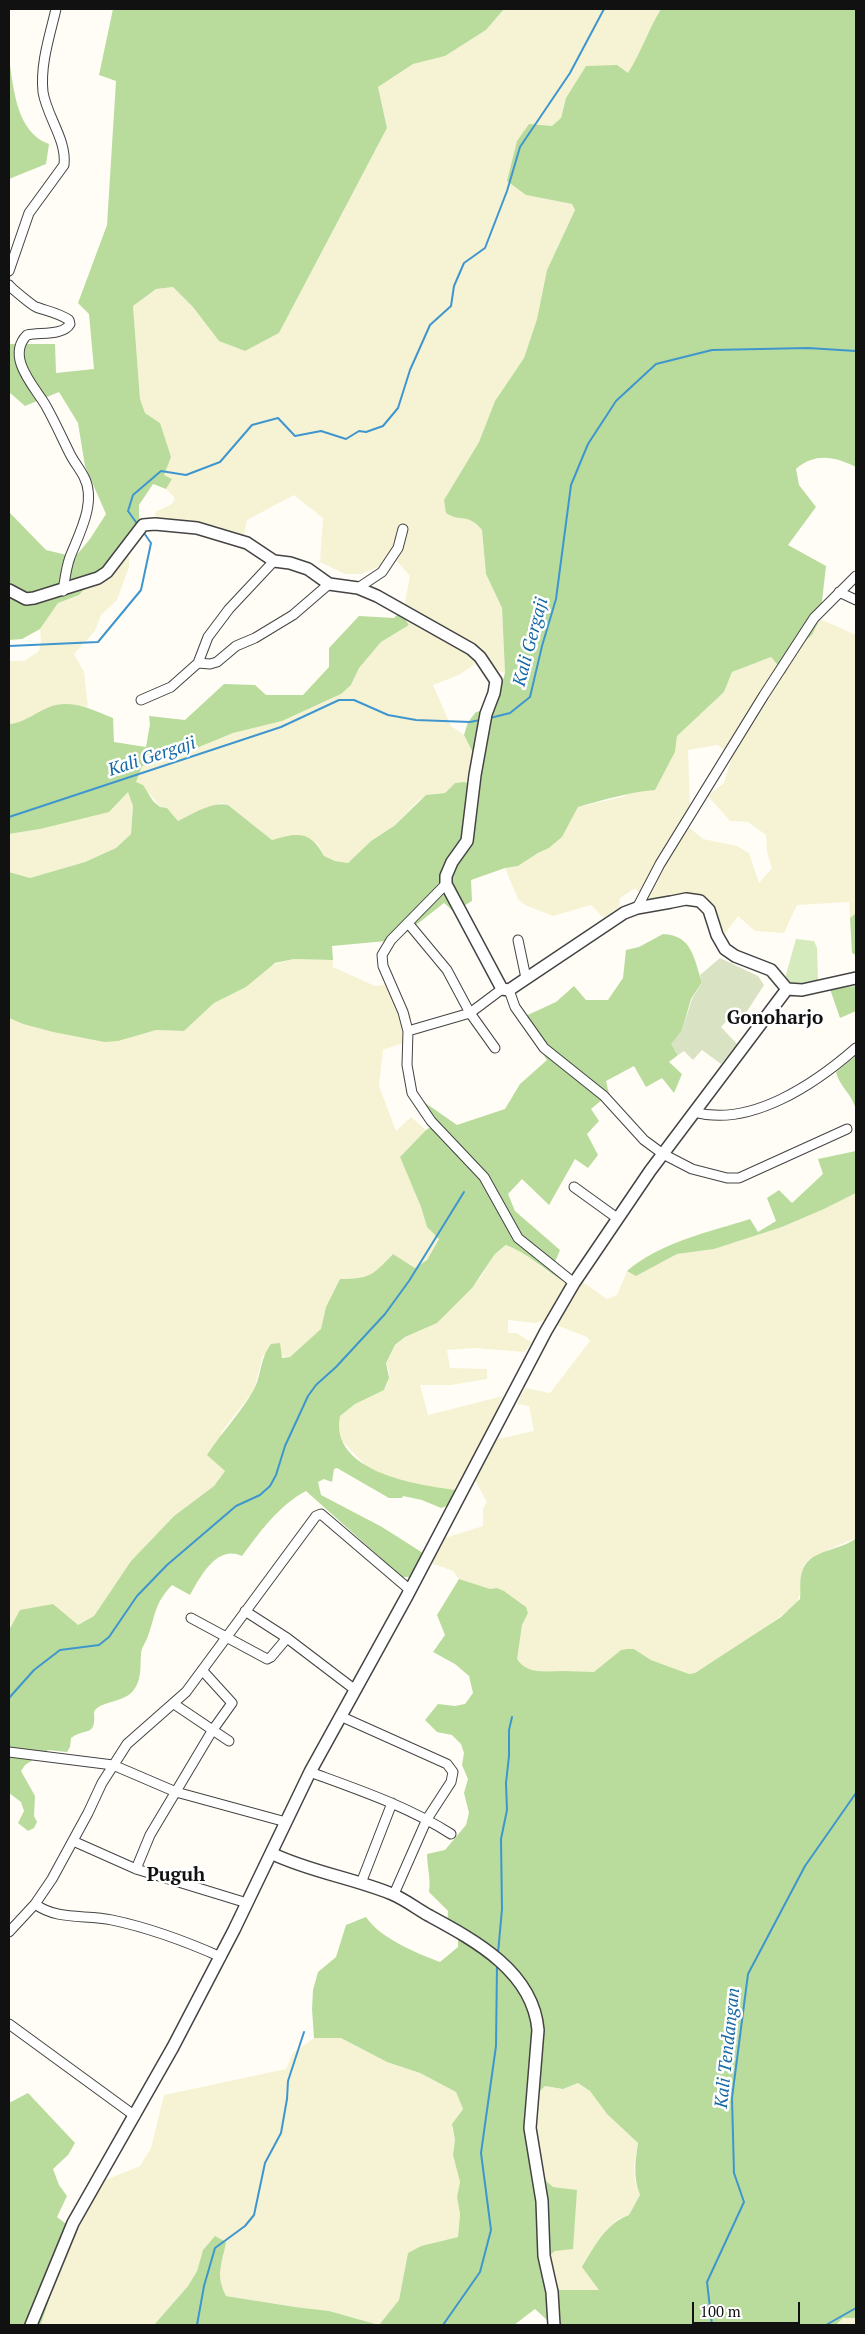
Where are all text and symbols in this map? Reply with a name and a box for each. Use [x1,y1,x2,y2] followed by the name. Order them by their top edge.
[509,595,553,689] water label: Kali Gergaji
[105,733,199,781] water label: Kali Gergaji
[727,1008,823,1030] district label: Gonoharjo
[147,1865,205,1887] district label: Puguh
[711,1987,745,2109] water label: Kali Tendangan
[695,2292,802,2324] scale bar
[700,2301,741,2321] text: 100 m

